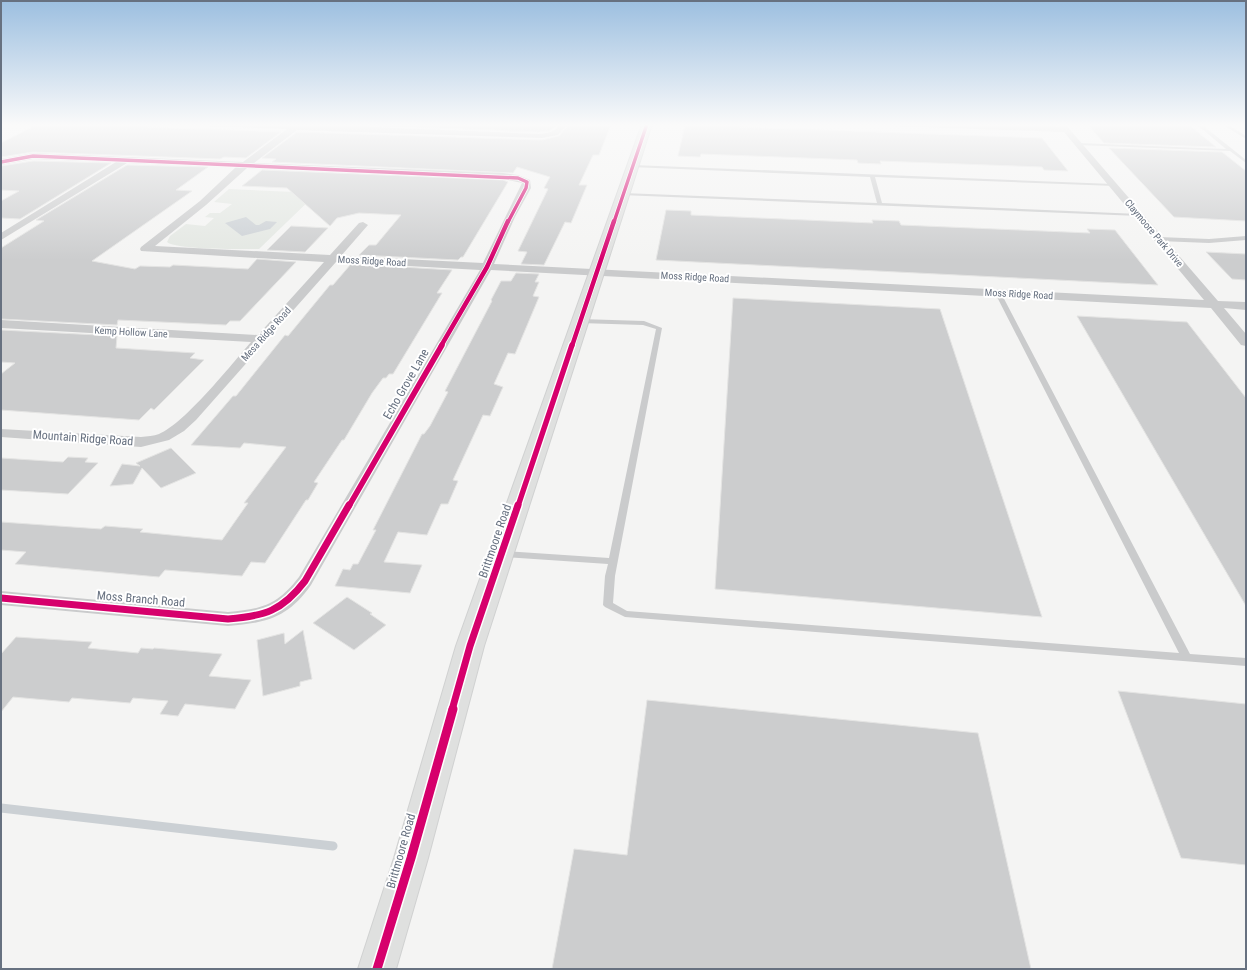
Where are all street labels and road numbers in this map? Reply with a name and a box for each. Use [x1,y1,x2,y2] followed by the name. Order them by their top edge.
[1123,197,1186,269] street label: Claymoore Park Drive
[337,254,407,268] street label: Moss Ridge Road
[660,270,730,284] street label: Moss Ridge Road
[984,287,1054,301] street label: Moss Ridge Road
[239,305,293,363] street label: Mesa Ridge Road
[94,325,168,339] street label: Kemp Hollow Lane
[380,346,432,422] street label: Echo Grove Lane
[32,428,134,449] street label: Mountain Ridge Road
[476,502,514,580] street label: Brittmoore Road
[96,588,186,610] street label: Moss Branch Road
[384,812,418,890] street label: Brittmoore Road

